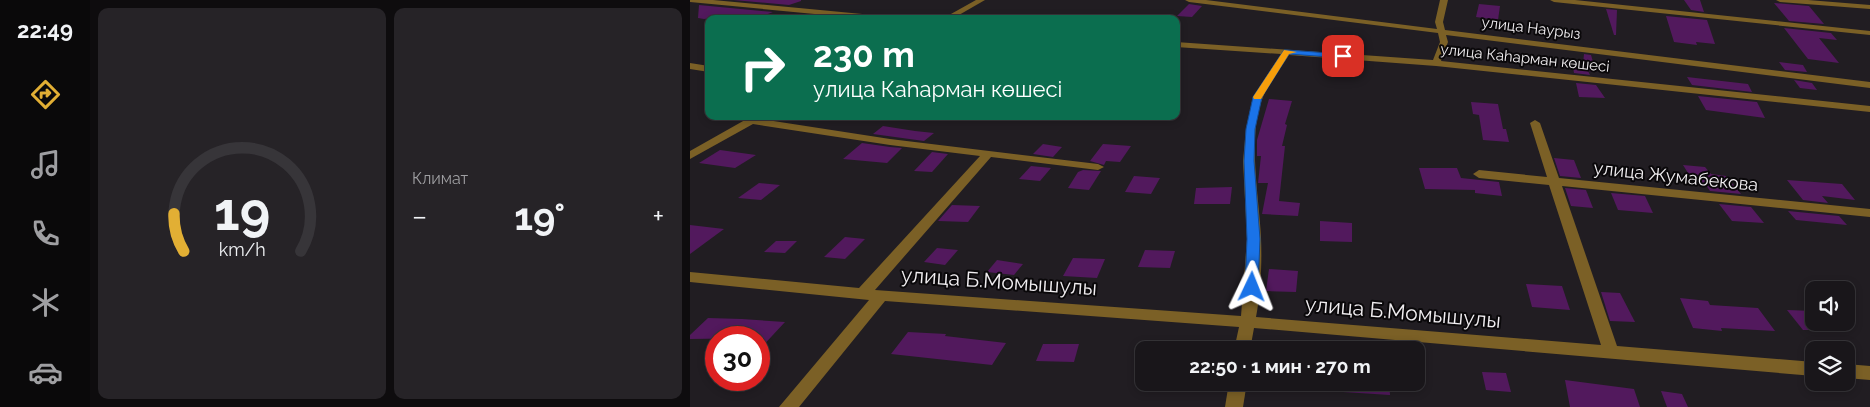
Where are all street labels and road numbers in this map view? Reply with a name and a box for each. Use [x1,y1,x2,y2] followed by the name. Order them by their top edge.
[1480,13,1582,43] street label: улица Наурыз
[1440,40,1610,76] street label: улица Каһарман көшесі
[1593,157,1759,195] street label: улица Жумабекова
[900,262,1098,300] street label: улица Б.Момышулы
[1304,291,1502,333] street label: улица Б.Момышулы

